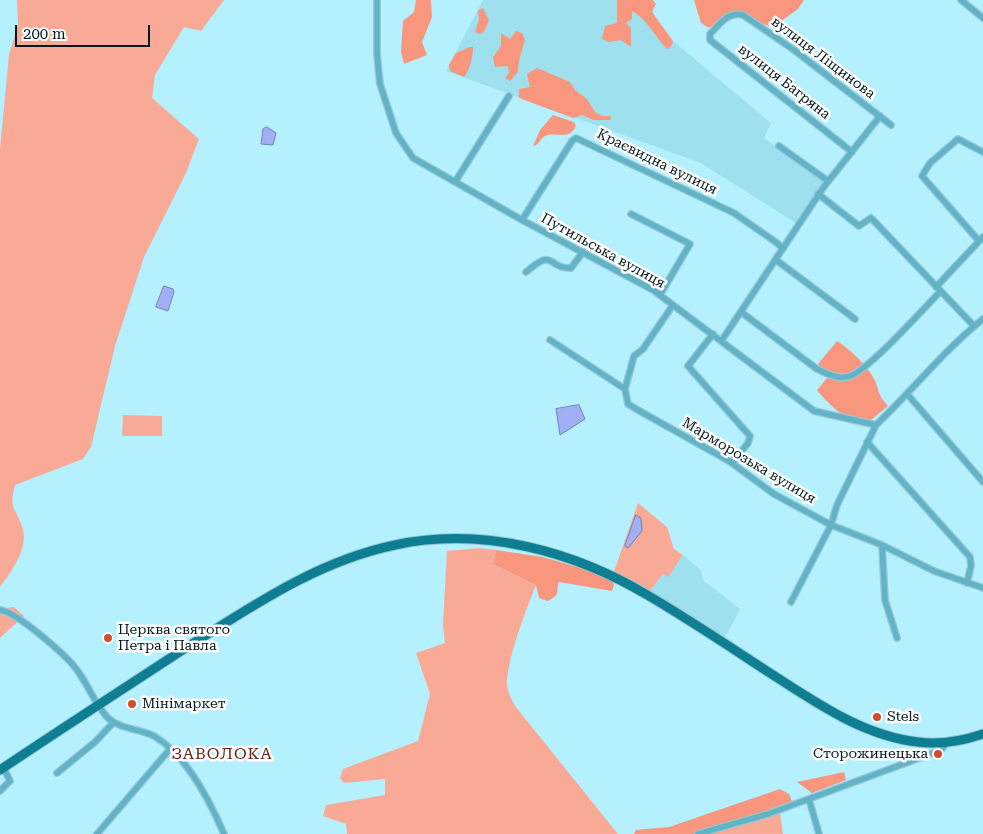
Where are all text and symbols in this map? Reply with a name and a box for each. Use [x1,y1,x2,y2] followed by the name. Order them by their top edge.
[768,14,878,102] street label: вулиця Ліщинова
[18,15,152,47] scale bar
[23,25,66,43] text: 200 m
[735,41,833,123] street label: вулиця Багряна
[594,126,720,198] street label: Краєвидна вулиця
[538,210,668,292] street label: Путильська вулиця
[679,414,819,508] street label: Марморозька вулиця
[118,622,230,654] place label: Церква святого Петра і Павла
[102,632,114,644] marker: Церква святого Петра і Павла
[142,696,226,712] place label: Мінімаркет
[126,698,138,710] marker: Мінімаркет
[887,709,919,725] place label: Stels
[871,711,883,723] marker: Stels
[170,744,274,764] district label: ЗАВОЛОКА
[813,746,928,762] place label: Сторожинецька
[932,748,944,760] marker: Сторожинецька

